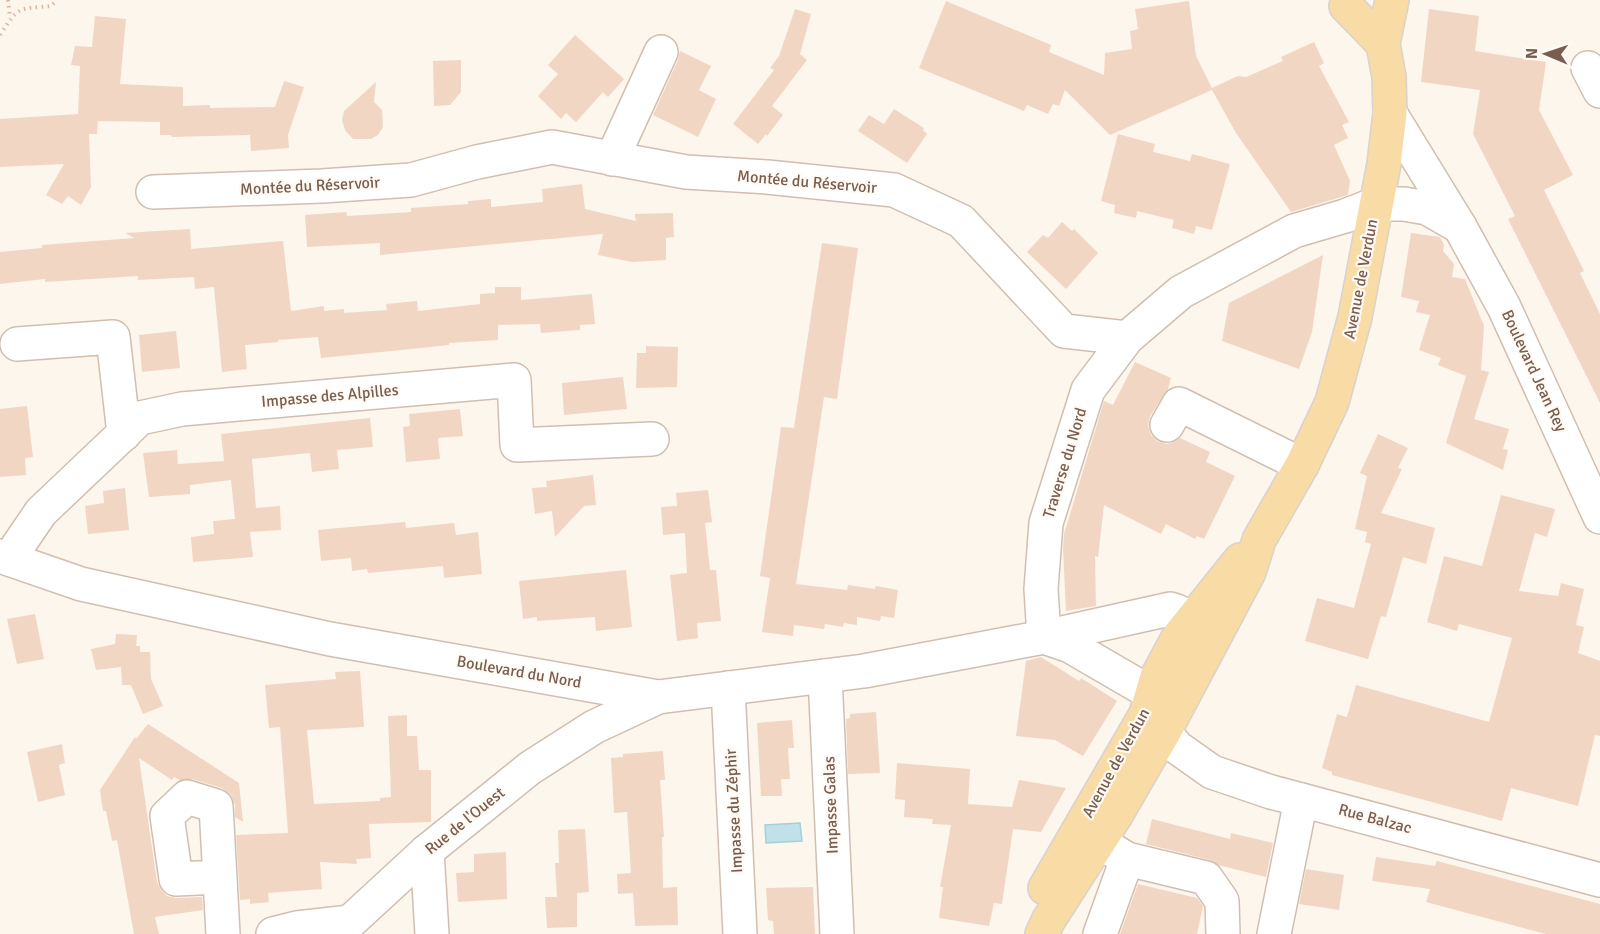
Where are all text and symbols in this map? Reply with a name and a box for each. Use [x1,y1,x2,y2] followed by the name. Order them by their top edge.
[1516,24,1576,84] north arrow
[1522,48,1542,59] text: N
[736,166,878,198] street label: Montée du Réservoir
[240,172,381,200] street label: Montée du Réservoir
[1340,217,1382,341] street label: Avenue de Verdun
[1497,307,1571,436] street label: Boulevard Jean Rey
[260,380,400,412] street label: Impasse des Alpilles
[1039,405,1091,521] street label: Traverse du Nord
[455,651,583,693] street label: Boulevard du Nord
[1078,705,1154,821] street label: Avenue de Verdun
[721,748,747,874] street label: Impasse du Zéphir
[819,756,843,854] street label: Impasse Galas
[421,782,509,859] street label: Rue de l'Ouest
[1336,800,1414,838] street label: Rue Balzac

